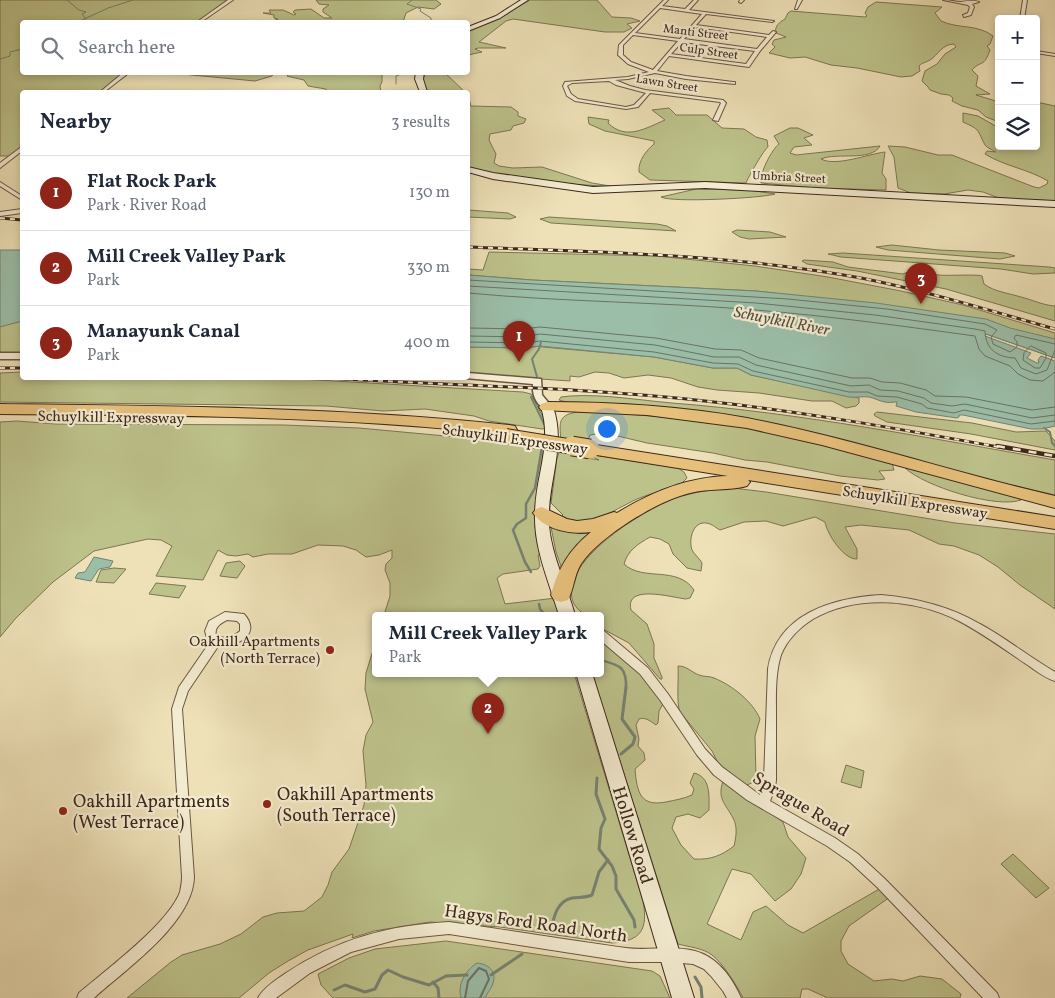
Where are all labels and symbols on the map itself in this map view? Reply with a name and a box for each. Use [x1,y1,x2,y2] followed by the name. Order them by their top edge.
[662,21,730,45] street label: Manti Street
[679,40,739,64] street label: Culp Street
[635,71,699,97] street label: Lawn Street
[752,168,826,188] street label: Umbria Street
[905,263,937,304] pin: 3
[732,302,832,342] water label: Schuylkill River
[503,321,535,362] pin: 1
[37,407,185,430] street label: Schuylkill Expressway
[594,416,620,442] your location
[441,420,589,461] street label: Schuylkill Expressway
[841,482,989,525] street label: Schuylkill Expressway
[189,632,320,670] place label: Oakhill Apartments (North Terrace)
[324,644,336,656] marker: Oakhill Apartments (North Terrace)
[472,693,504,734] pin: 2
[747,767,853,844] street label: Sprague Road
[277,783,434,829] place label: Oakhill Apartments (South Terrace)
[605,784,658,887] street label: Hollow Road
[73,790,230,836] place label: Oakhill Apartments (West Terrace)
[261,798,273,810] marker: Oakhill Apartments (South Terrace)
[57,805,69,817] marker: Oakhill Apartments (West Terrace)
[443,899,629,950] street label: Hagys Ford Road North

